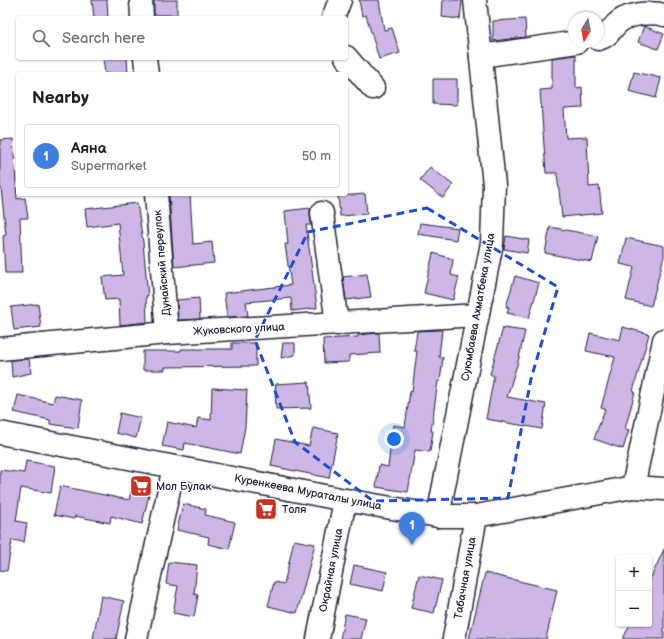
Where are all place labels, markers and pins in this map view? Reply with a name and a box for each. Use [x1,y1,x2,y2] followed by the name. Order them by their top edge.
[128,473,154,499] supermarket icon: Мол Булак
[156,480,211,493] place label: Мол Булак
[253,496,279,522] supermarket icon: Толя
[282,503,306,516] place label: Толя
[399,512,425,545] pin: 1

